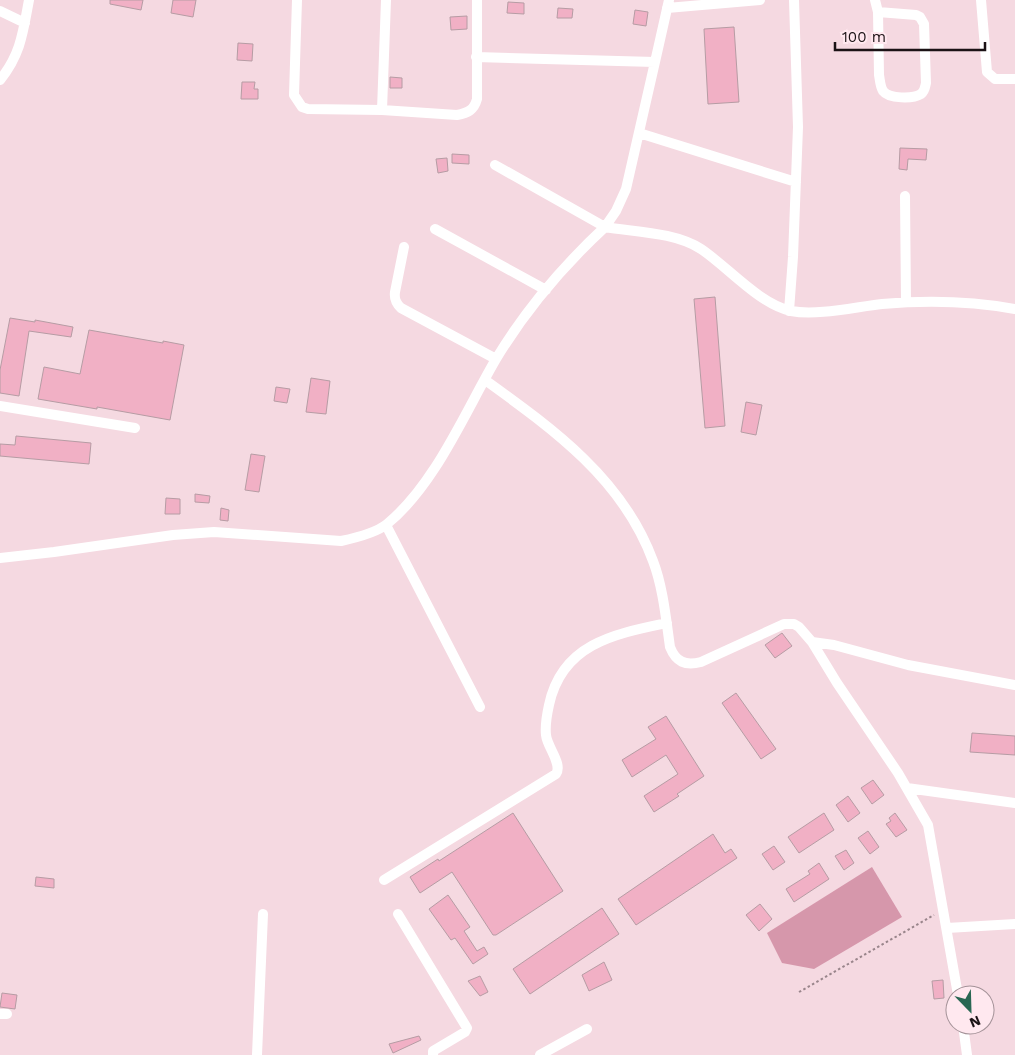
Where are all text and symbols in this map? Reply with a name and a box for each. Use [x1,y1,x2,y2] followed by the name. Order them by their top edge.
[835,20,985,52] scale bar
[842,28,886,46] text: 100 m
[945,985,995,1035] north arrow
[967,1013,983,1031] text: N

